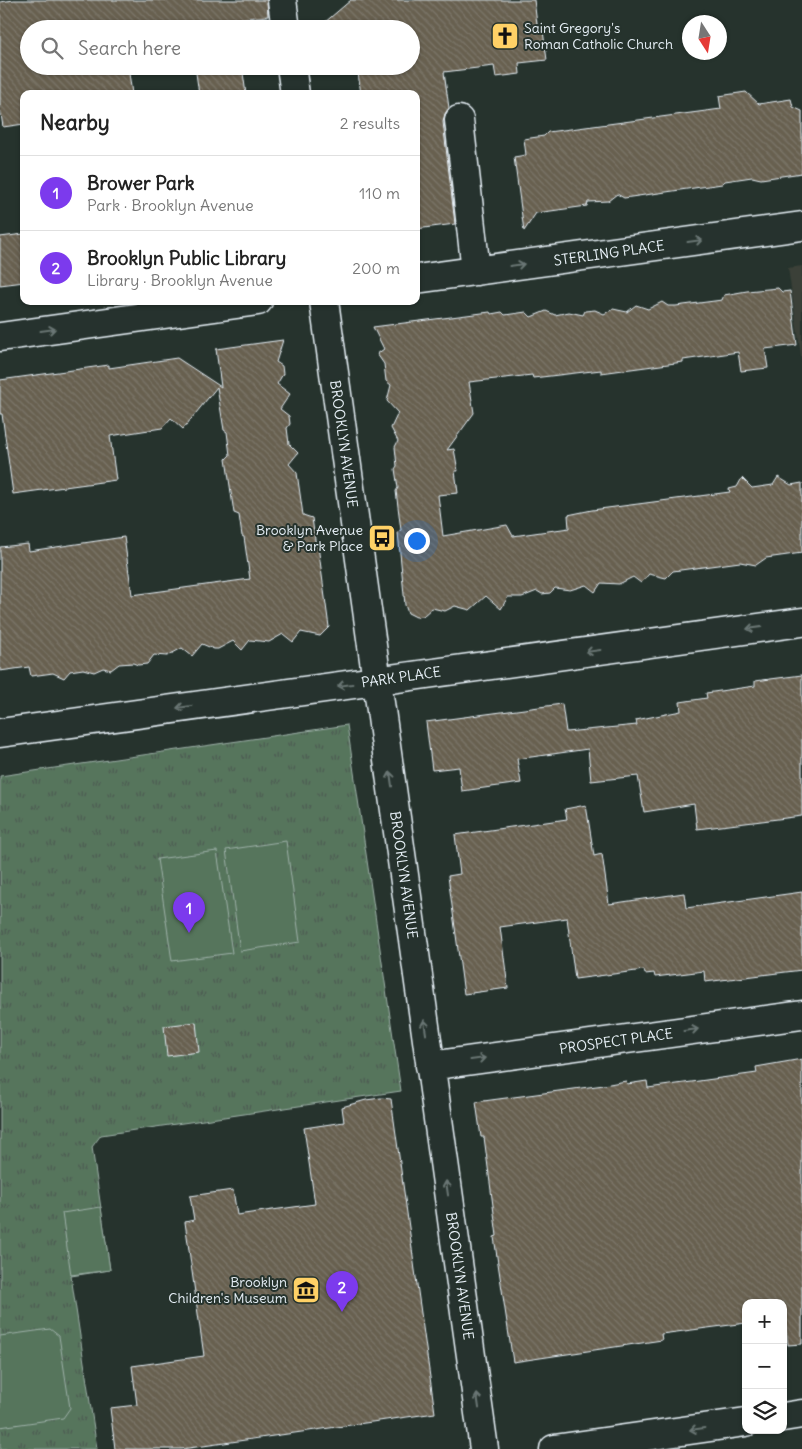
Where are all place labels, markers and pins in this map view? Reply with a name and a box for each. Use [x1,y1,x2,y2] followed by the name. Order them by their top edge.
[524,19,673,53] place label: Saint Gregory's Roman Catholic Church
[490,21,520,51] church icon: Saint Gregory's Roman Catholic Church
[256,521,363,555] place label: Brooklyn Avenue & Park Place
[367,523,397,553] bus stop icon: Brooklyn Avenue & Park Place
[173,892,205,933] pin: 1
[326,1271,358,1312] pin: 2
[168,1273,287,1307] place label: Brooklyn Children's Museum
[291,1275,321,1305] museum icon: Brooklyn Children's Museum

